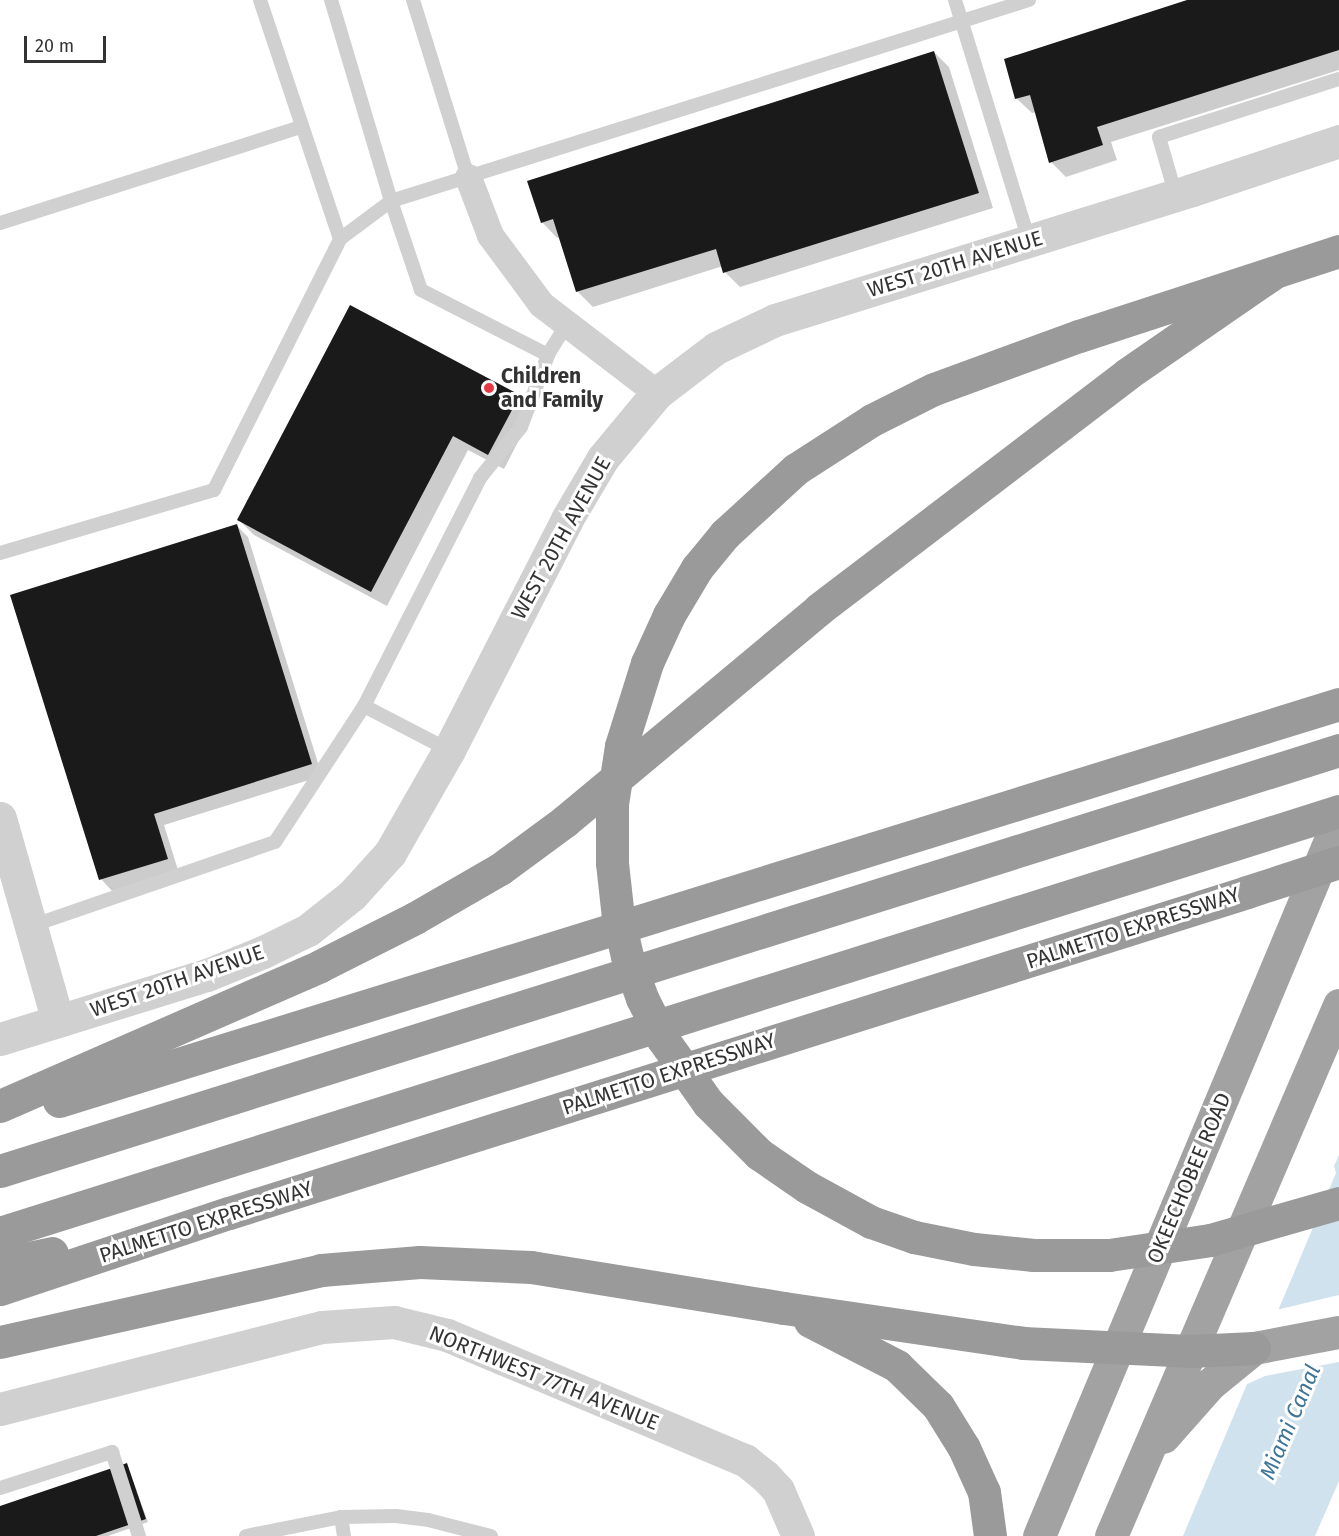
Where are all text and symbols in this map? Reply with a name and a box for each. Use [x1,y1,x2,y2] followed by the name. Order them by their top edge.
[27,24,110,62] scale bar
[35,35,74,57] text: 20 m
[864,225,1046,303] street label: WEST 20TH AVENUE
[501,363,603,413] place label: Children and Family
[482,381,496,395] marker: Children and Family
[506,452,616,624] street label: WEST 20TH AVENUE
[1023,882,1243,974] street label: PALMETTO EXPRESSWAY
[87,939,267,1023] street label: WEST 20TH AVENUE
[559,1028,779,1120] street label: PALMETTO EXPRESSWAY
[1142,1089,1236,1267] street label: OKEECHOBEE ROAD
[96,1176,316,1268] street label: PALMETTO EXPRESSWAY
[425,1320,663,1436] street label: NORTHWEST 77TH AVENUE
[1254,1361,1326,1483] water label: Miami Canal

